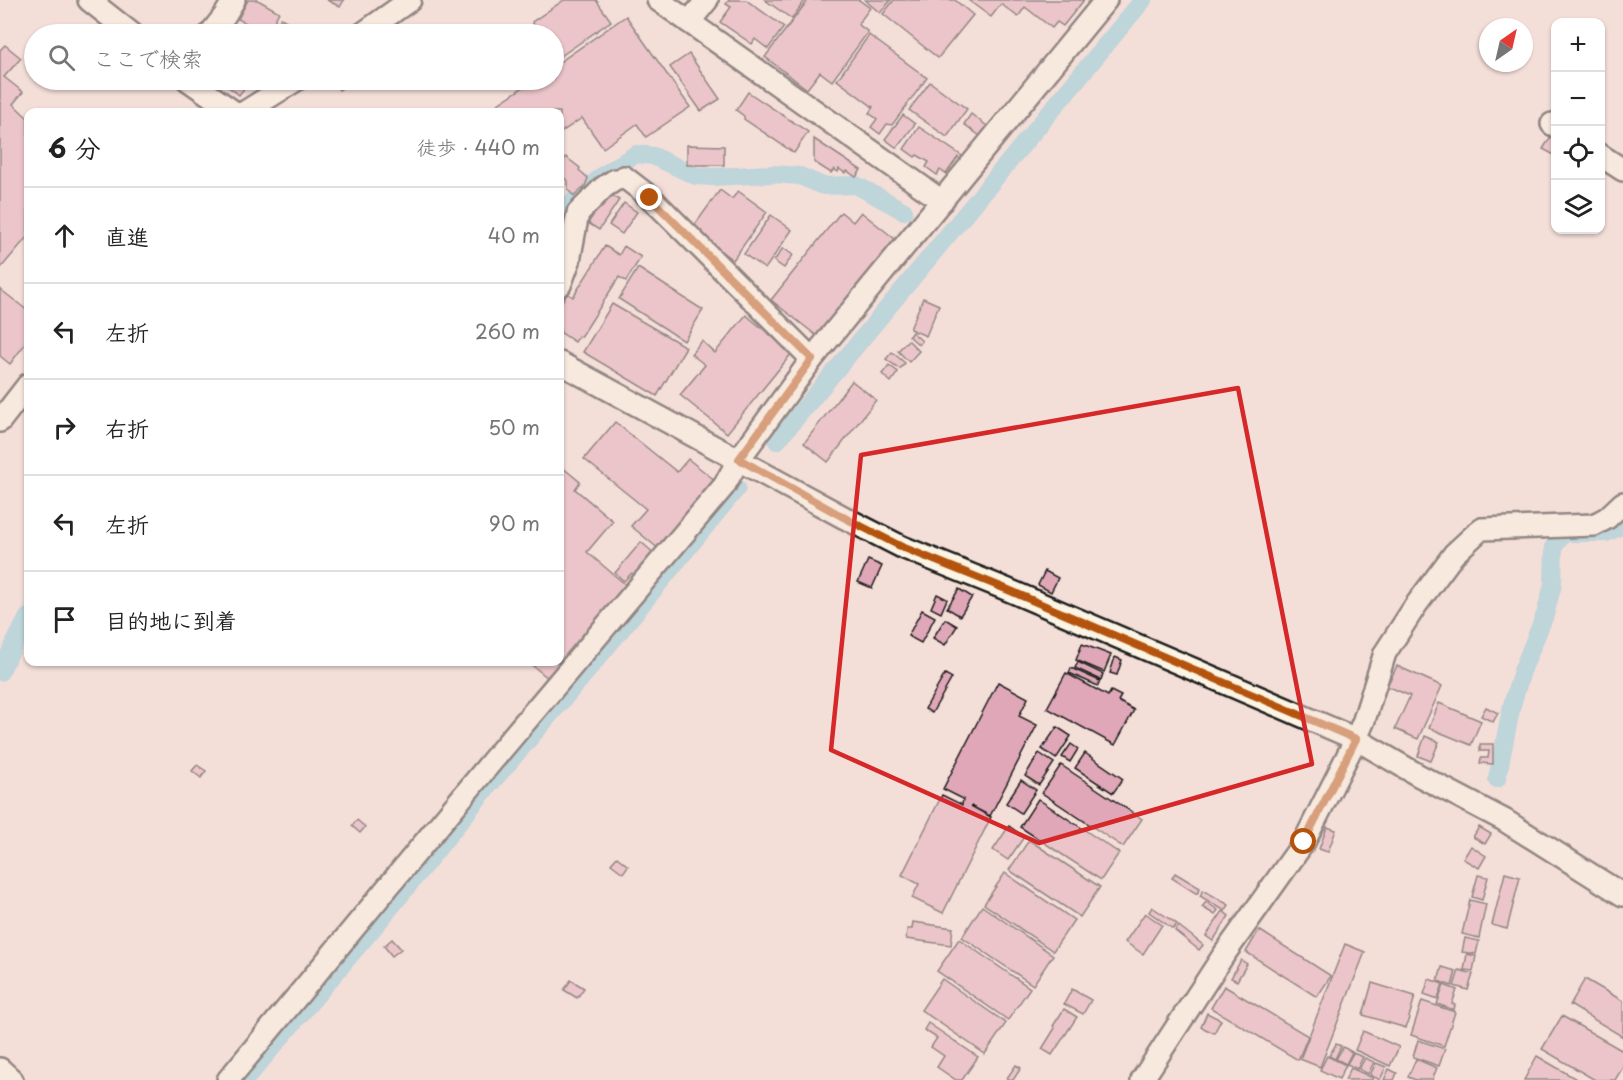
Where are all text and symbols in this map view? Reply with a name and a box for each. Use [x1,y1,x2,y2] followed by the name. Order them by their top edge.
[1479,18,1533,72] north arrow
[1551,18,1605,234] map controls
[1551,18,1605,72] button: +
[24,24,564,90] search box
[45,41,78,74] icon: search
[93,41,203,74] text: ここで検索
[1551,72,1605,126] button: −
[1551,126,1605,180] button: locate
[48,128,101,167] text: 6 分
[417,132,540,162] text: 徒歩 · 440 m
[1551,180,1605,234] button: layers
[636,184,662,210] route end
[48,219,81,252] icon: ahead
[105,219,149,252] text: 直進
[488,220,540,250] text: 40 m
[48,315,81,348] icon: left
[105,315,149,348] text: 左折
[475,316,540,346] text: 260 m
[48,411,81,444] icon: right
[105,411,149,444] text: 右折
[488,412,540,442] text: 50 m
[48,507,81,540] icon: left
[105,507,149,540] text: 左折
[489,508,540,538] text: 90 m
[48,603,81,636] icon: arrive
[105,603,237,636] text: 目的地に到着
[1290,828,1316,854] route start

